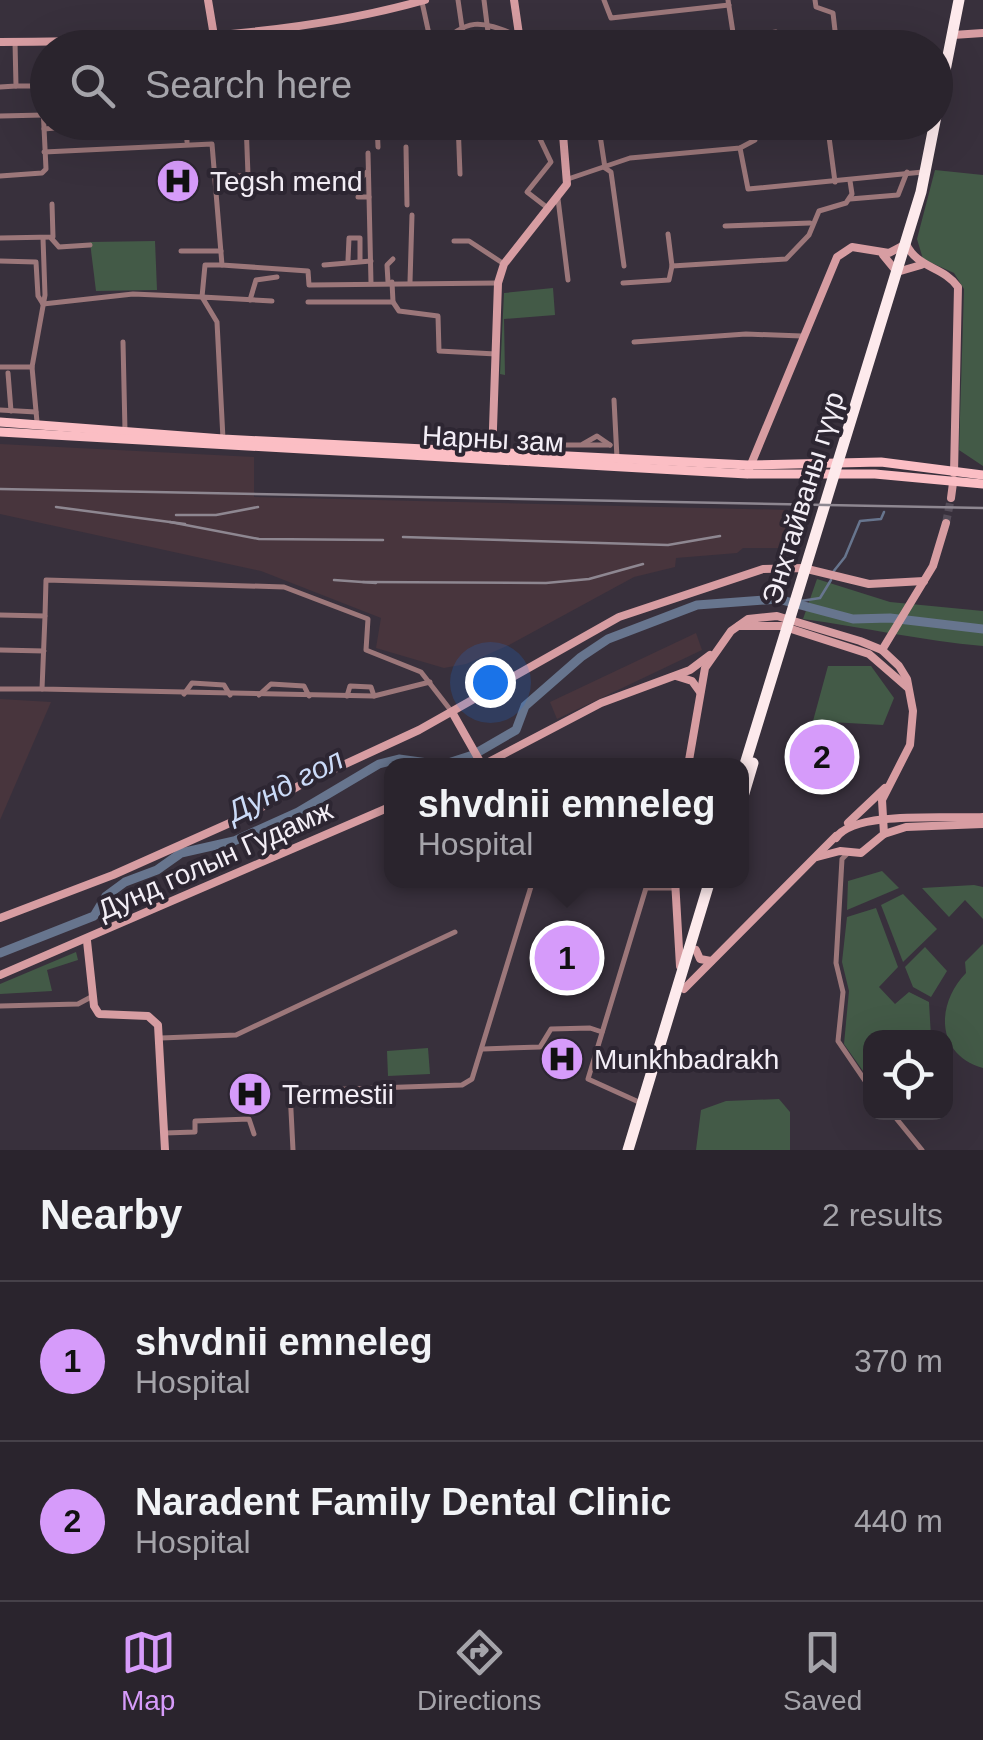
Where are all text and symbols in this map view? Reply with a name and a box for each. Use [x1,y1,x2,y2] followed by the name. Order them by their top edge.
[30,30,953,140] search box
[65,58,120,113] icon: search
[145,64,352,106] text: Search here
[155,158,201,204] hospital icon: Tegsh mend
[210,166,363,197] place label: Tegsh mend
[756,388,850,608] street label: Энхтайваны гүүр
[421,420,565,458] street label: Нарны зам
[465,657,516,708] your location
[790,720,854,794] pin: 2
[219,742,348,830] water label: Дунд гол
[384,758,749,888] popup
[418,783,715,825] text: shvdnii emneleg
[93,794,337,926] street label: Дунд голын Гудамж
[418,826,533,862] text: Hospital
[534,920,600,996] pin: 1
[863,1030,953,1120] map controls
[863,1030,953,1120] button: locate
[539,1036,585,1082] hospital icon: Munkhbadrakh
[594,1044,779,1075] place label: Munkhbadrakh
[227,1071,273,1117] hospital icon: Termestii
[282,1079,394,1110] place label: Termestii
[40,1191,182,1238] text: Nearby
[822,1197,943,1233] text: 2 results
[135,1321,433,1363] text: shvdnii emneleg
[64,1343,81,1379] text: 1
[854,1343,943,1379] text: 370 m
[135,1364,251,1400] text: Hospital
[135,1481,671,1523] text: Naradent Family Dental Clinic
[64,1503,81,1539] text: 2
[854,1503,943,1539] text: 440 m
[135,1524,251,1560] text: Hospital
[121,1625,176,1717] tab: Map
[417,1625,542,1717] tab: Directions
[783,1625,862,1717] tab: Saved

